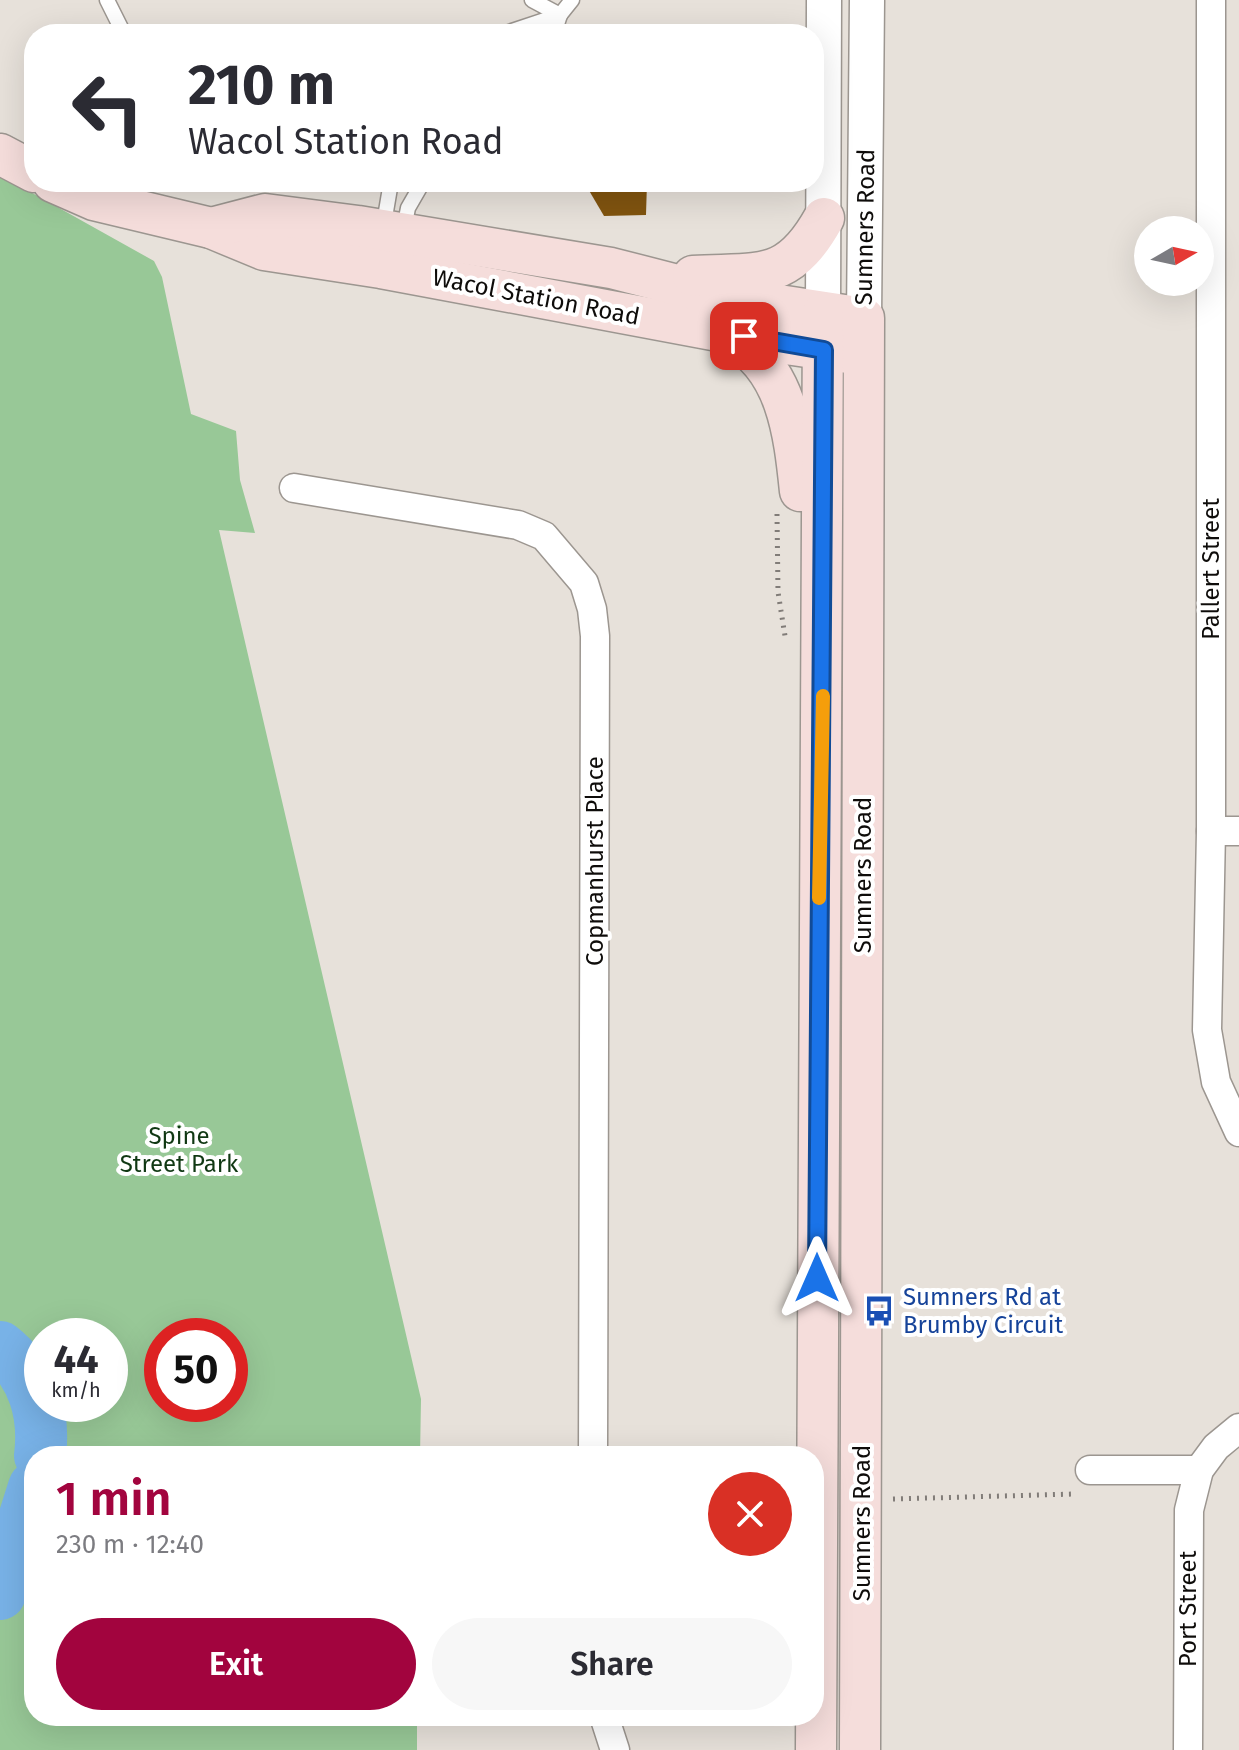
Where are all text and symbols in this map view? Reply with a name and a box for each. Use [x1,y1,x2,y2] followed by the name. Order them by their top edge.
[188,52,335,119] text: 210 m
[56,56,160,160] icon: left
[188,120,504,164] text: Wacol Station Road
[850,148,880,306] street label: Sumners Road
[1134,216,1214,296] north arrow
[1134,216,1214,296] map controls
[430,263,642,331] street label: Wacol Station Road
[710,302,778,370] pin
[722,314,766,358] icon: arrive
[1197,498,1225,640] street label: Pallert Street
[581,756,609,966] street label: Copmanhurst Place
[849,797,877,953] street label: Sumners Road
[120,1122,239,1178] park label: Spine Street Park
[775,1236,859,1320] position arrow
[903,1283,1063,1339] place label: Sumners Rd at Brumby Circuit
[862,1294,896,1328] bus stop icon: Sumners Rd at Brumby Circuit
[144,1318,248,1422] speed limit sign: 50
[53,1336,99,1384] text: 44
[51,1378,101,1402] text: km/h
[848,1445,876,1601] street label: Sumners Road
[56,1470,172,1528] text: 1 min
[708,1472,792,1556] button: close
[56,1529,204,1560] text: 230 m · 12:40
[1174,1550,1202,1667] street label: Port Street
[56,1618,416,1710] button: Exit
[432,1618,792,1710] button: Share

